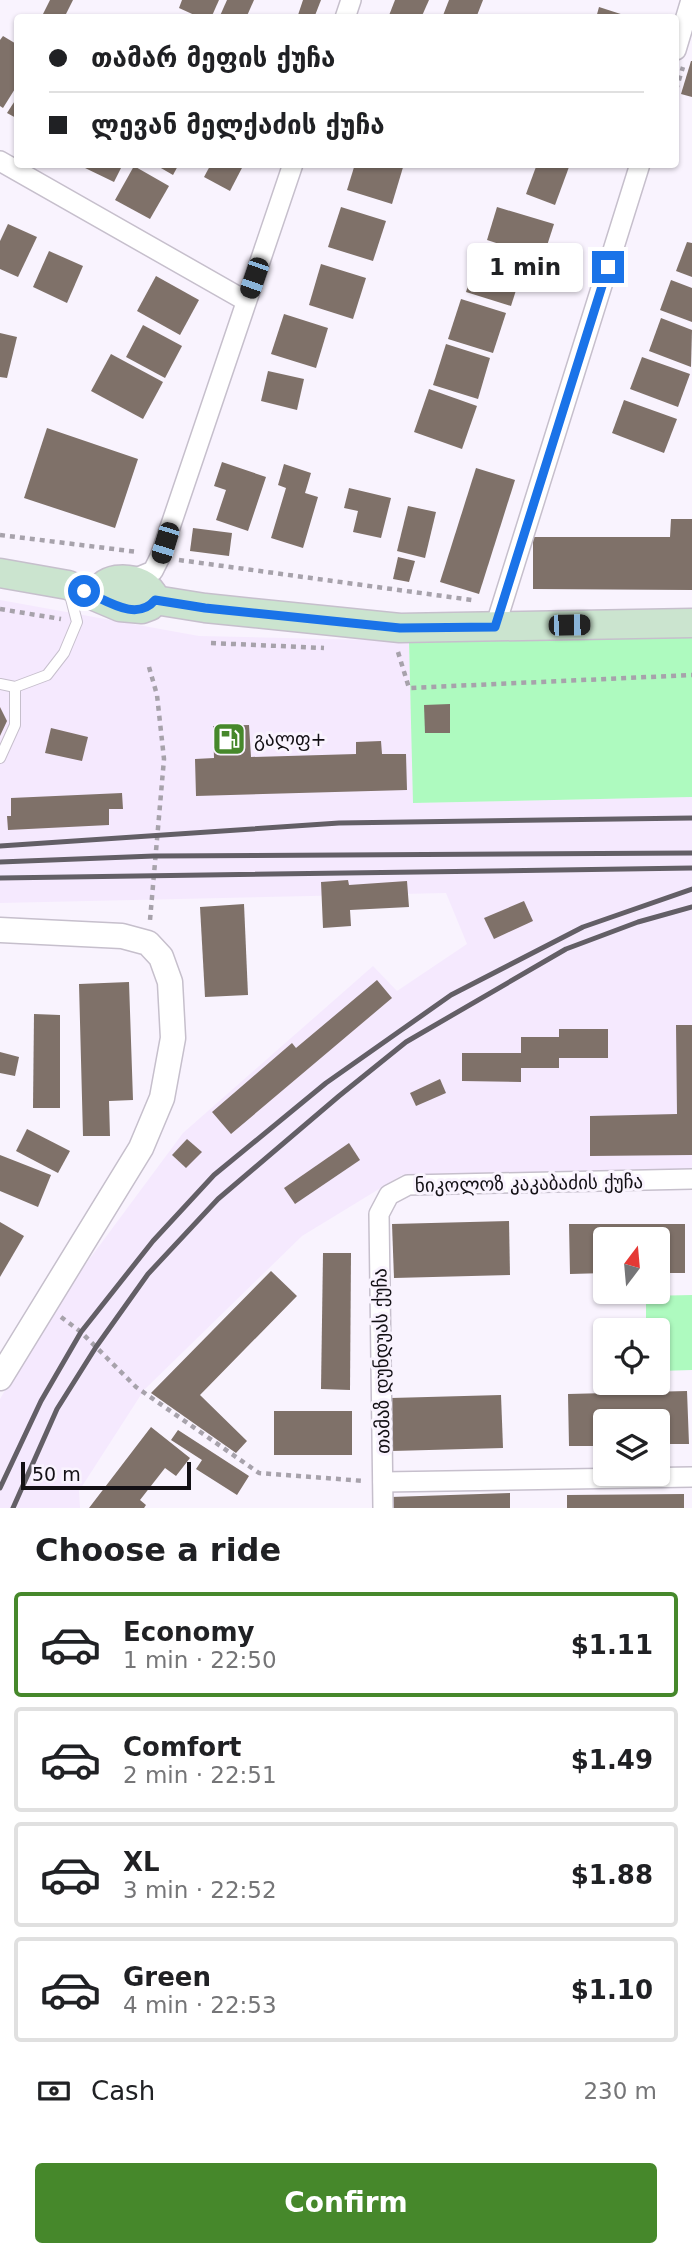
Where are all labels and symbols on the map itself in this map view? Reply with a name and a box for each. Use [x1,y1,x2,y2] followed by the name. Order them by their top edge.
[468,243,584,292] callout: 1 min
[592,251,624,283] route end
[238,255,271,301] car
[149,520,182,566] car
[68,575,100,607] route start
[548,614,591,636] car
[210,720,248,758] fuel station icon: გალფ+
[254,728,327,751] place label: გალფ+
[415,1170,643,1197] street label: ნიკოლოზ კაკაბაძის ქუჩა
[593,1227,670,1304] north arrow
[368,1268,395,1454] street label: თამაზ დუნდუას ქუჩა
[21,1459,191,1491] scale bar

